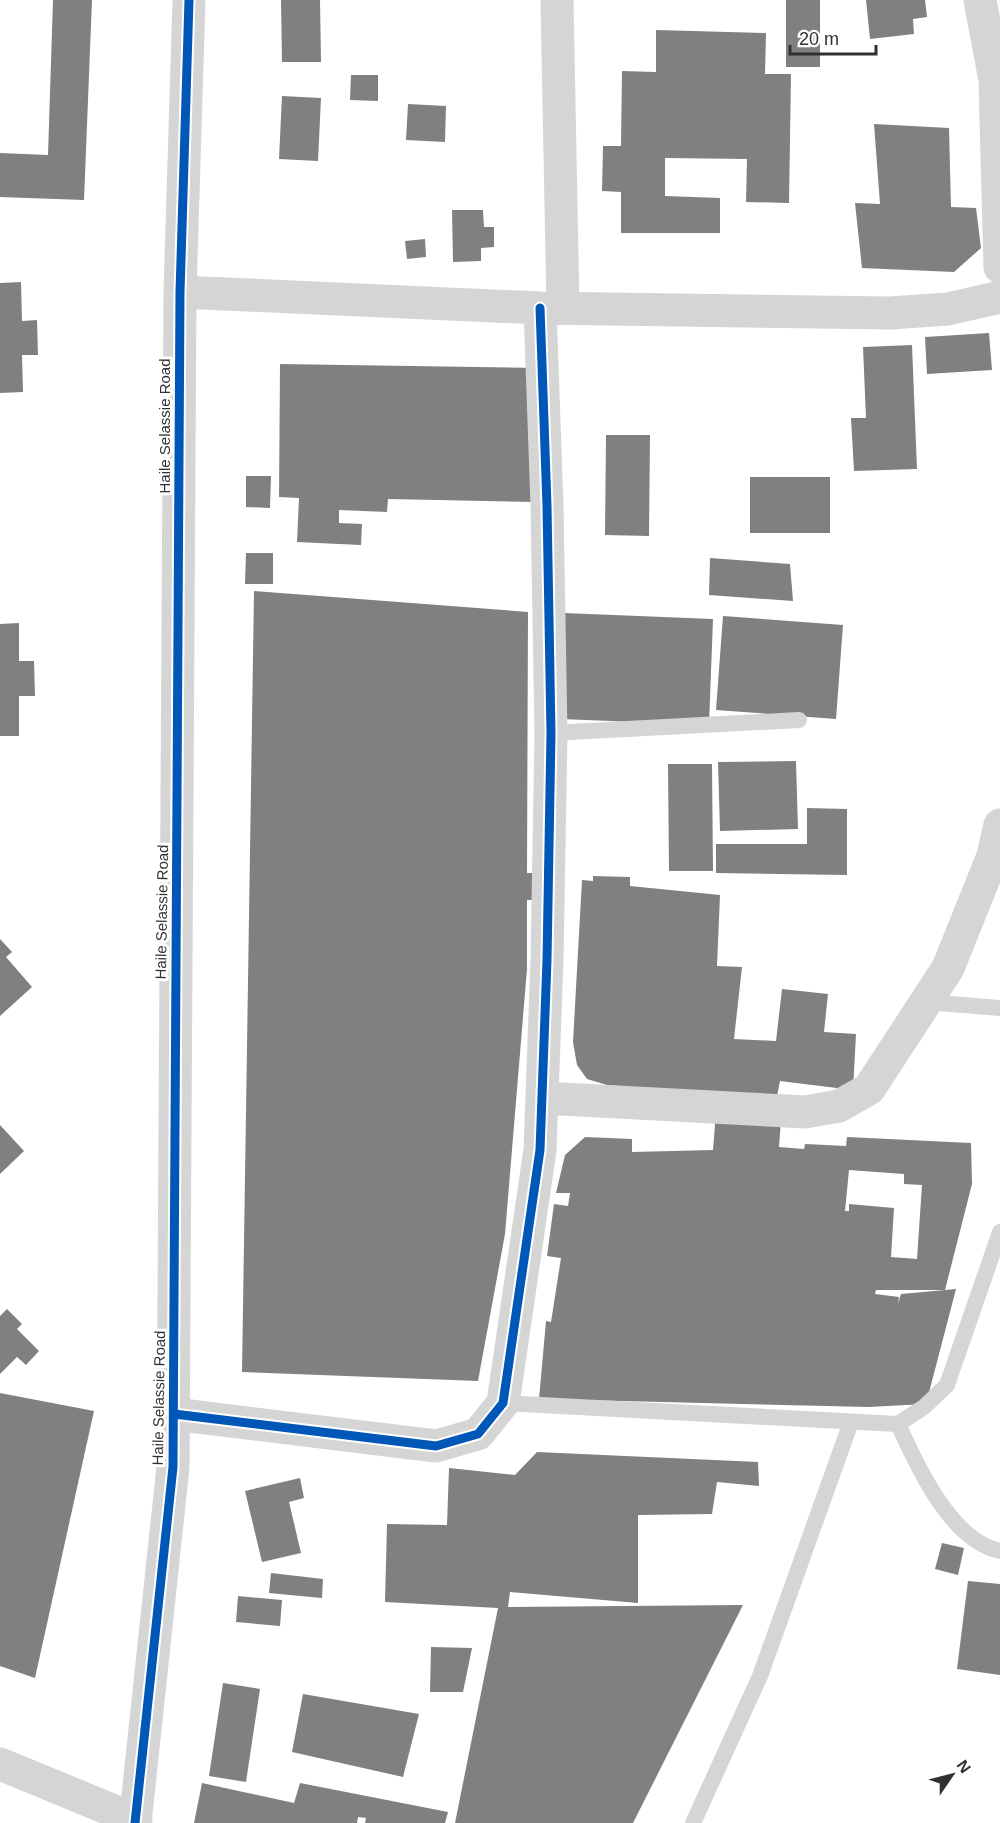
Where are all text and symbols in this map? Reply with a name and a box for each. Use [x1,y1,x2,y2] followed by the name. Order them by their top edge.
[790,18,876,56] scale bar
[799,29,839,49] text: 20 m
[156,358,173,494] street label: Haile Selassie Road
[152,844,171,980] street label: Haile Selassie Road
[149,1330,168,1466] street label: Haile Selassie Road
[922,1745,982,1805] north arrow
[954,1757,974,1776] text: N

